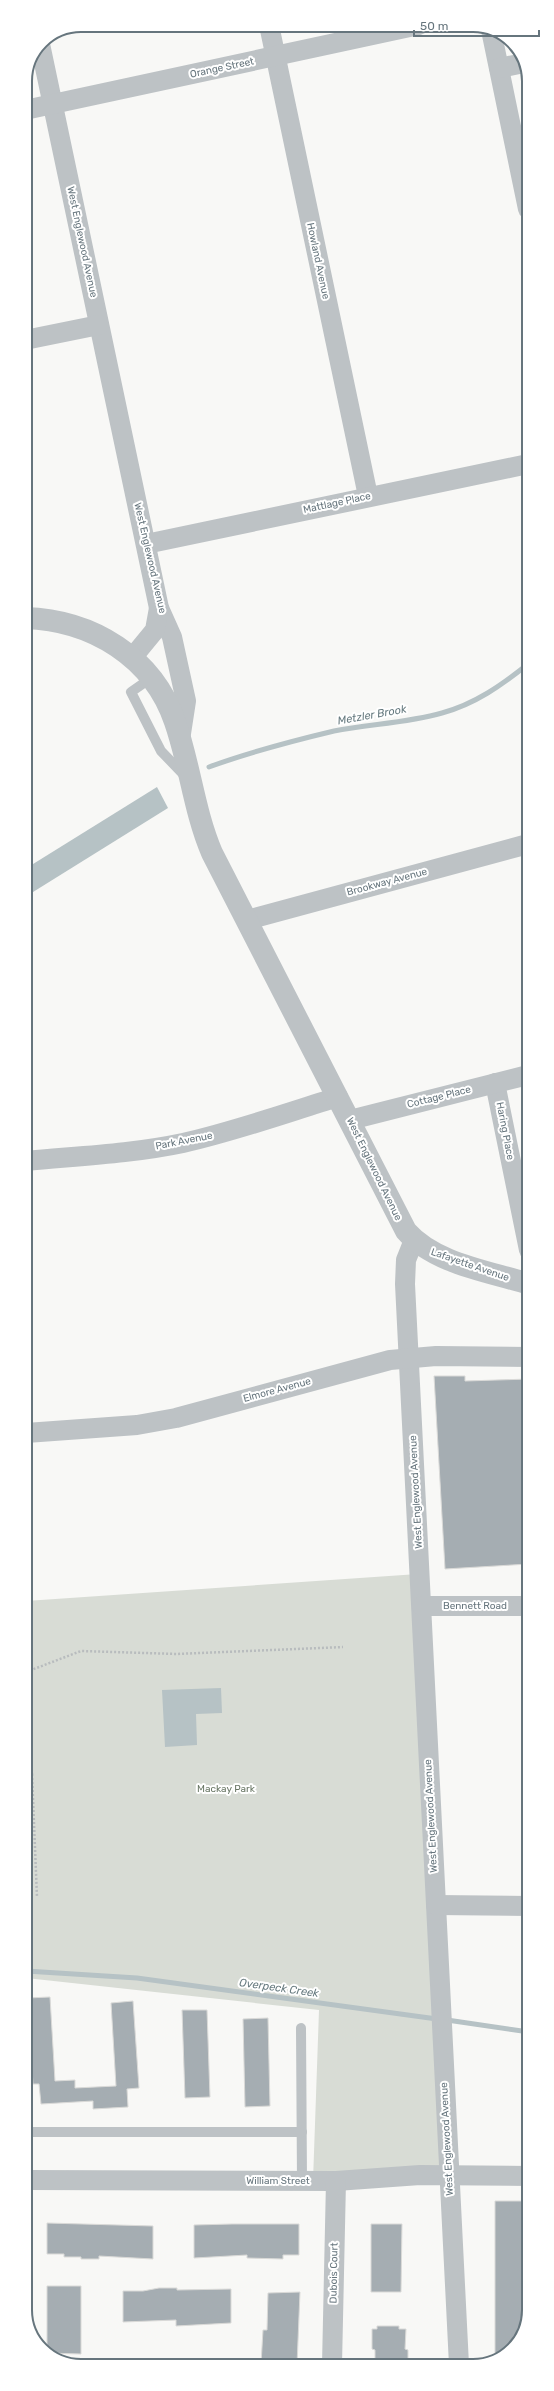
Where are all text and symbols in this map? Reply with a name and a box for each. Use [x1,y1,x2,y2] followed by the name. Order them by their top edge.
[414,12,539,38] scale bar
[420,19,448,33] text: 50 m
[189,55,255,81] street label: Orange Street
[64,185,100,299] street label: West Englewood Avenue
[304,222,332,301] street label: Howland Avenue
[302,490,372,516] street label: Mattlage Place
[131,501,169,615] street label: West Englewood Avenue
[336,702,408,727] water label: Metzler Brook
[345,865,429,899] street label: Brookway Avenue
[406,1083,472,1111] street label: Cottage Place
[493,1101,517,1161] street label: Haring Place
[344,1115,404,1223] street label: West Englewood Avenue
[154,1130,214,1152] street label: Park Avenue
[429,1246,511,1284] street label: Lafayette Avenue
[242,1375,313,1405] street label: Elmore Avenue
[407,1435,425,1549] street label: West Englewood Avenue
[443,1600,507,1612] street label: Bennett Road
[422,1759,440,1873] street label: West Englewood Avenue
[197,1783,256,1795] park label: Mackay Park
[238,1976,320,2000] water label: Overpeck Creek
[438,2082,456,2196] street label: West Englewood Avenue
[246,2175,310,2187] street label: William Street
[327,2242,341,2303] street label: Dubois Court

